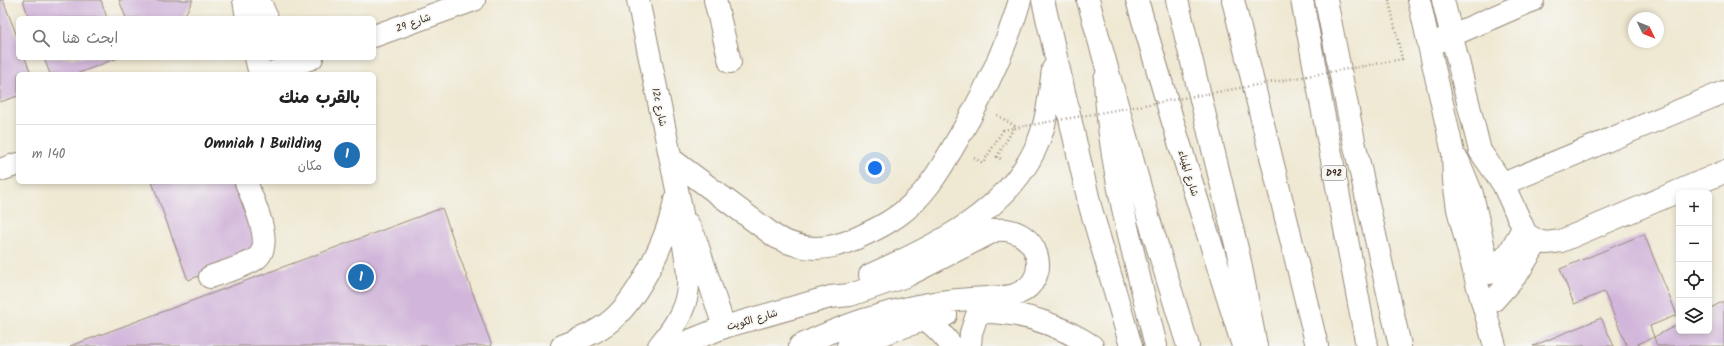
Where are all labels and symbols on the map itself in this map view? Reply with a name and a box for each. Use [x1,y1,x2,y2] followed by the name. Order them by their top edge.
[394,9,433,37] street label: شارع 29
[1628,12,1664,48] north arrow
[647,86,671,128] street label: 12c شارع
[1173,148,1203,199] street label: شارع الميناء
[865,158,885,178] your location
[1322,166,1346,180] road number: D92
[348,262,374,292] pin: 1
[725,305,780,335] street label: شارع الكويت

